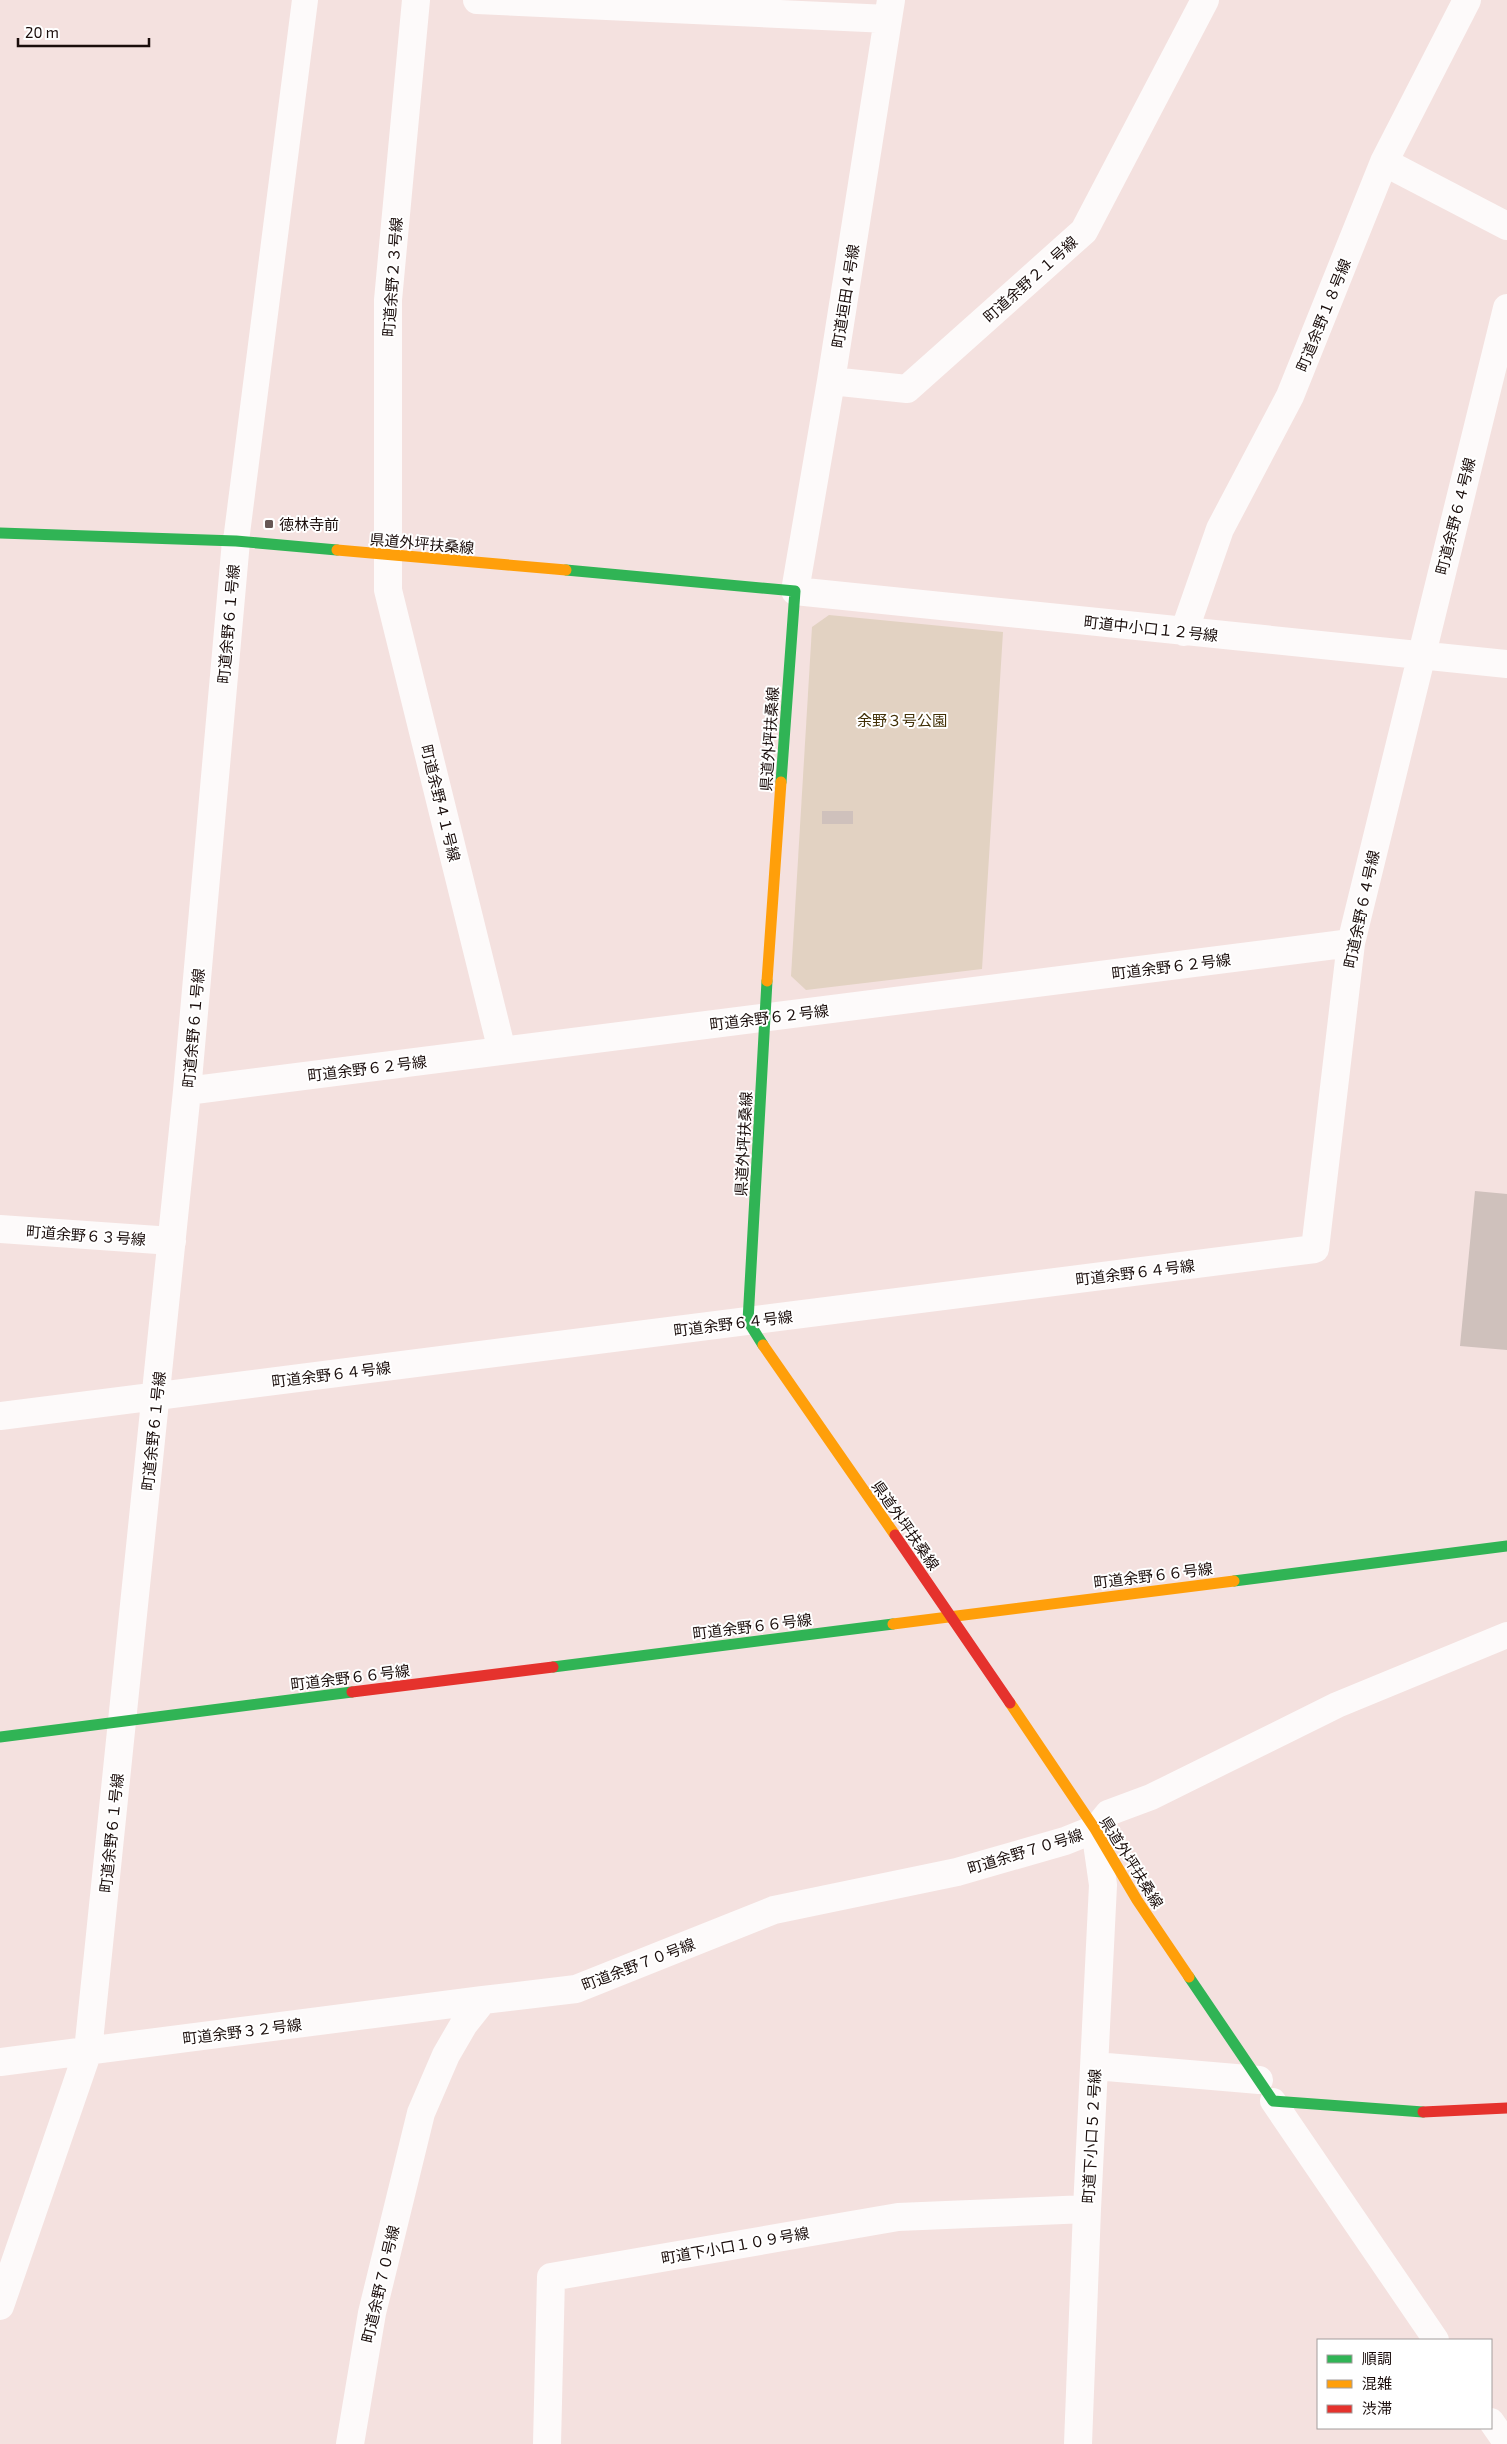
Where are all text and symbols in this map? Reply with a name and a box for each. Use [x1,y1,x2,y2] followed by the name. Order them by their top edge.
[18,15,149,47] scale bar
[25,23,59,41] text: 20 m
[379,217,405,337] street label: 町道余野２３号線
[979,232,1081,326] street label: 町道余野２１号線
[828,243,862,349] street label: 町道垣田４号線
[1292,256,1354,374] street label: 町道余野１８号線
[1432,456,1478,576] street label: 町道余野６４号線
[279,515,339,533] place label: 徳林寺前
[263,518,275,530] marker: 徳林寺前
[369,529,475,557] street label: 県道外坪扶桑線
[214,563,242,685] street label: 町道余野６１号線
[1083,612,1219,644] street label: 町道中小口１２号線
[756,686,782,792] street label: 県道外坪扶桑線
[857,711,947,729] park label: 余野３号公園
[418,743,464,863] street label: 町道余野４１号線
[1340,848,1382,970] street label: 町道余野６４号線
[1110,950,1232,982] street label: 町道余野６２号線
[179,967,207,1089] street label: 町道余野６１号線
[708,1001,830,1033] street label: 町道余野６２号線
[306,1052,428,1084] street label: 町道余野６２号線
[731,1091,755,1197] street label: 県道外坪扶桑線
[26,1222,146,1248] street label: 町道余野６３号線
[1074,1256,1196,1288] street label: 町道余野６４号線
[672,1307,794,1339] street label: 町道余野６４号線
[270,1358,392,1390] street label: 町道余野６４号線
[138,1370,168,1492] street label: 町道余野６１号線
[869,1477,943,1573] street label: 県道外坪扶桑線
[1092,1559,1214,1591] street label: 町道余野６６号線
[691,1610,813,1642] street label: 町道余野６６号線
[289,1661,411,1693] street label: 町道余野６６号線
[96,1772,126,1894] street label: 町道余野６１号線
[1097,1813,1167,1911] street label: 県道外坪扶桑線
[965,1825,1085,1877] street label: 町道余野７０号線
[579,1934,697,1994] street label: 町道余野７０号線
[181,2015,303,2047] street label: 町道余野３２号線
[1078,2068,1104,2204] street label: 町道下小口５２号線
[660,2223,810,2267] street label: 町道下小口１０９号線
[358,2224,402,2344] street label: 町道余野７０号線
[1317,2339,1492,2429] legend
[1362,2349,1392,2367] text: 順調
[1362,2374,1392,2392] text: 混雑
[1362,2399,1392,2417] text: 渋滞

